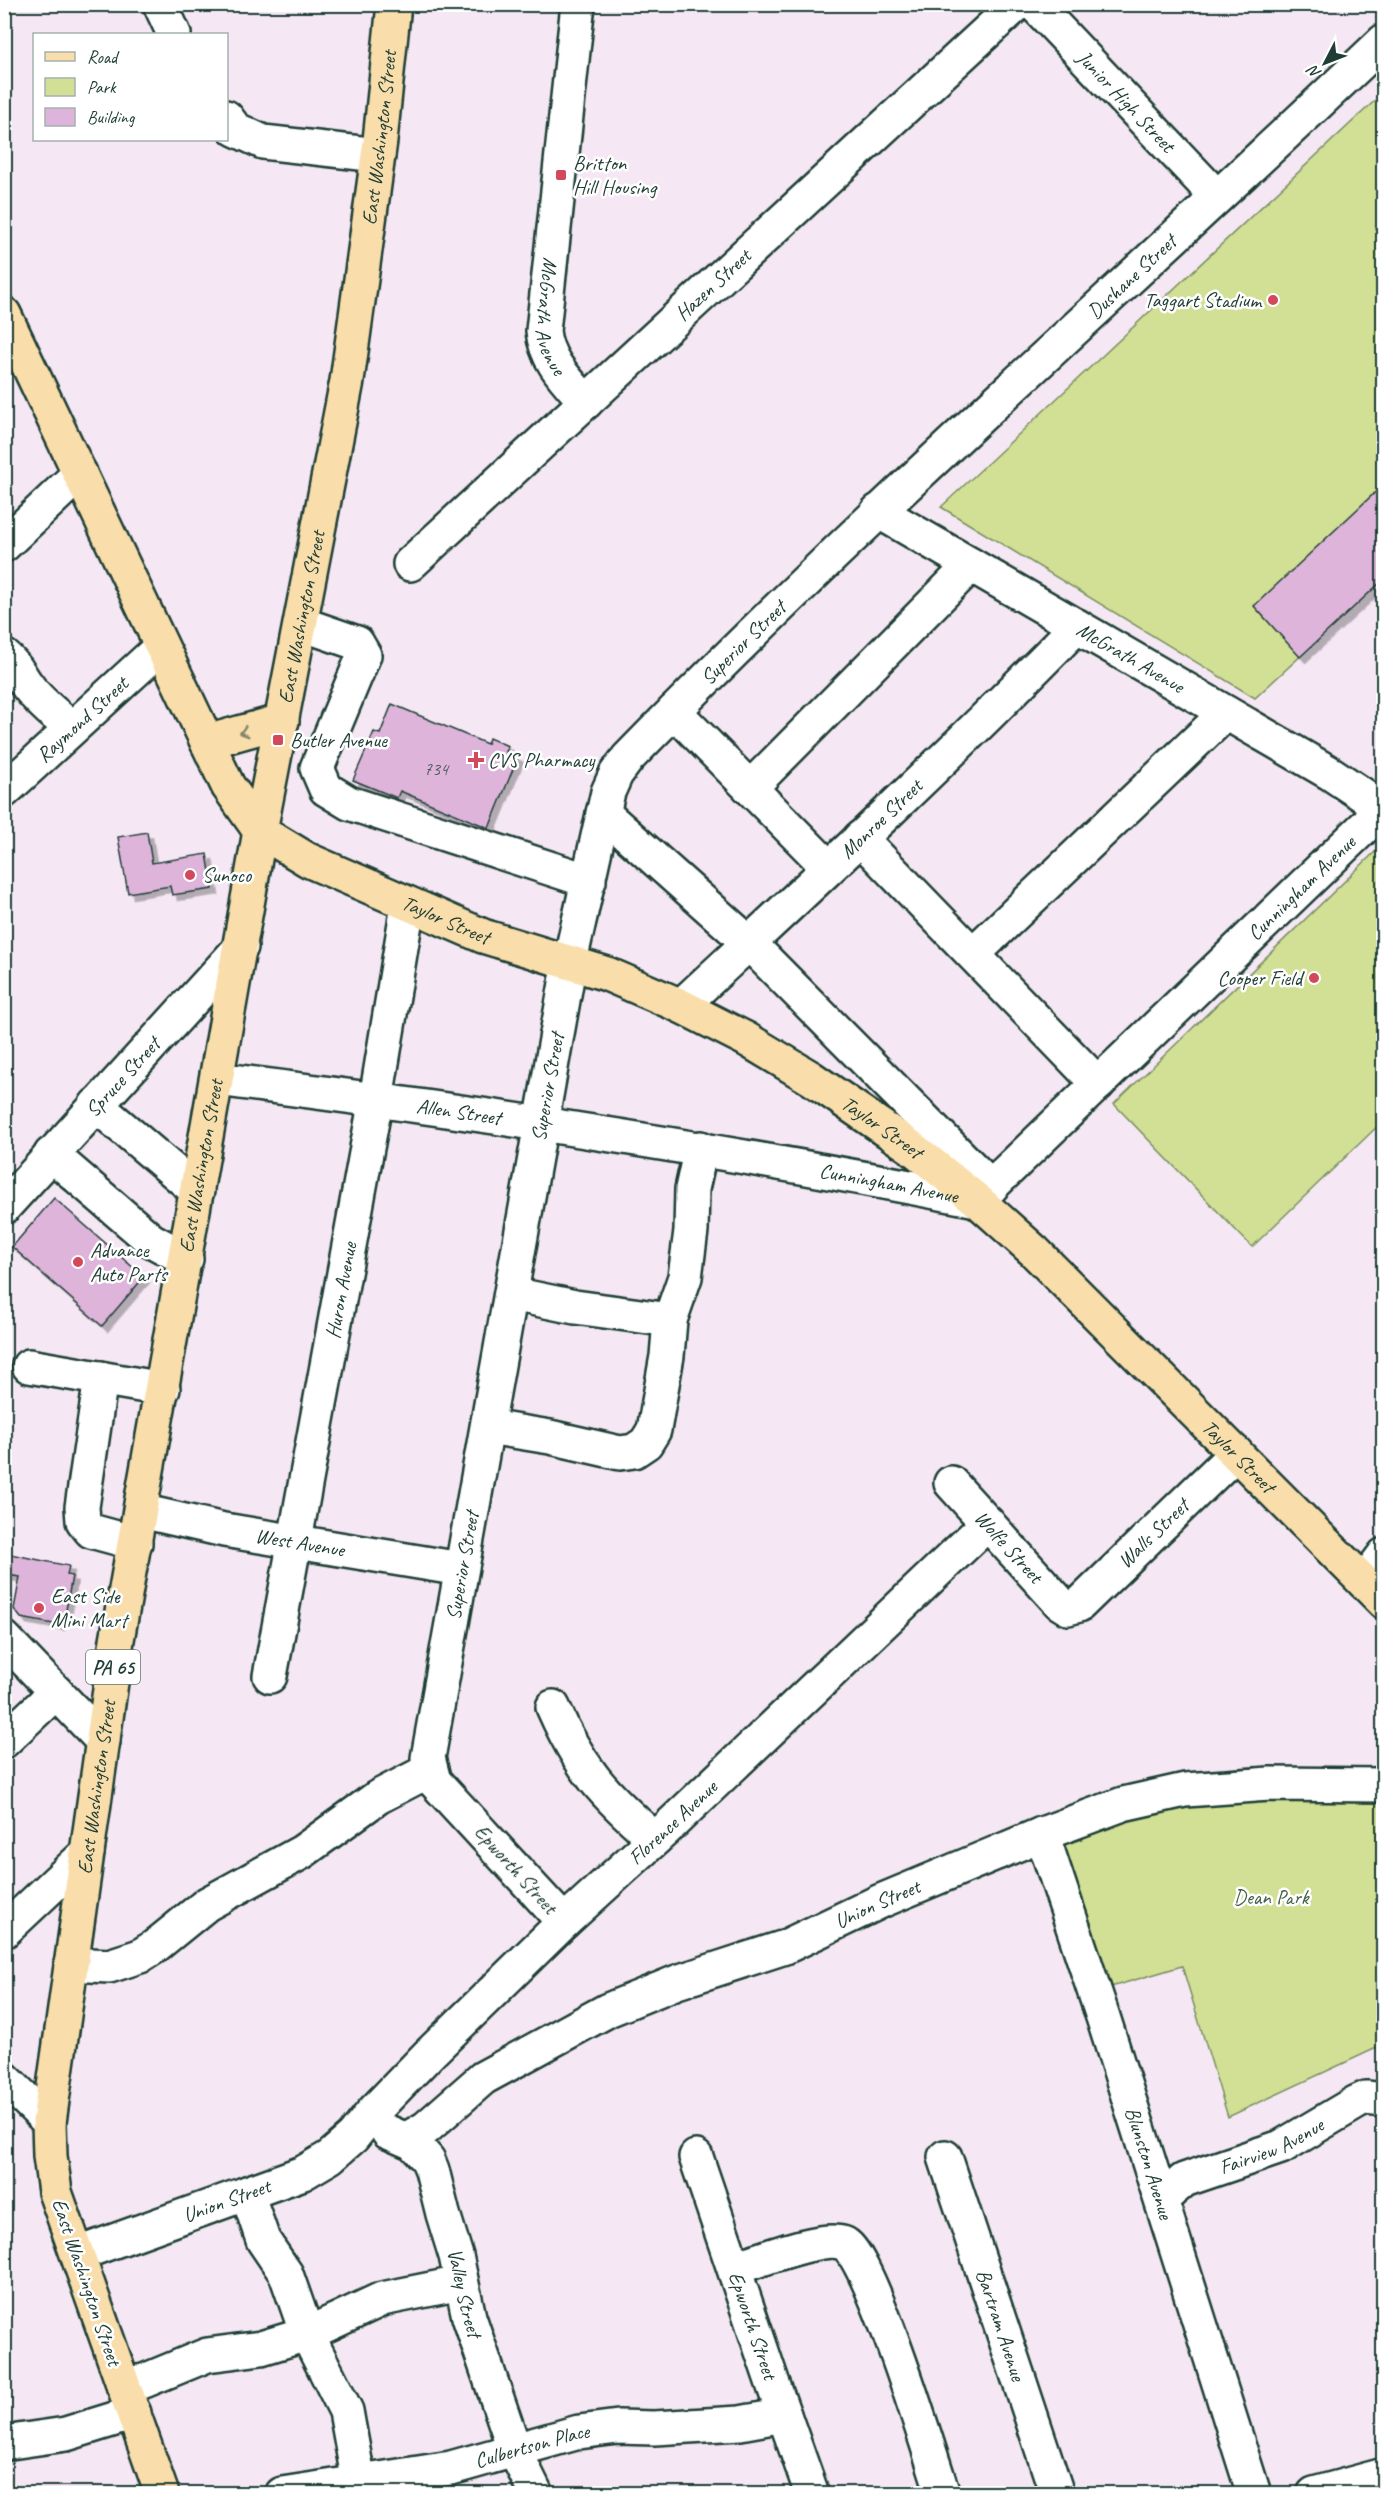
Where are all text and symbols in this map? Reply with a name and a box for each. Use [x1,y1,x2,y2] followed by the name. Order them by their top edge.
[33,33,228,141] legend
[1295,33,1355,93] north arrow
[1071,44,1182,159] street label: Junior High Street
[87,46,120,68] text: Road
[356,47,402,226] street label: East Washington Street
[1302,60,1325,83] text: N
[87,76,117,98] text: Park
[87,106,136,128] text: Building
[573,150,658,200] place label: Britton Hill Housing
[554,168,568,182] marker: Britton Hill Housing
[1082,227,1184,324] street label: Dushane Street
[669,242,758,326] street label: Hazen Street
[530,256,573,382] street label: McGrath Avenue
[1144,287,1263,313] place label: Taggart Stadium
[1266,293,1280,307] marker: Taggart Stadium
[272,527,331,705] street label: East Washington Street
[695,593,793,690] street label: Superior Street
[1072,616,1191,700] street label: McGrath Avenue
[31,669,135,768] street label: Raymond Street
[240,725,250,737] one-way arrow
[290,727,388,753] place label: Butler Avenue
[271,733,285,747] marker: Butler Avenue
[488,747,596,773] place label: CVS Pharmacy
[469,753,483,767] marker: CVS Pharmacy
[424,758,450,780] house number: 734
[834,772,929,864] street label: Monroe Street
[1242,829,1362,946] street label: Cunningham Avenue
[202,862,253,888] place label: Sunoco
[183,868,197,882] marker: Sunoco
[398,889,495,951] street label: Taylor Street
[1218,965,1306,991] place label: Cooper Field
[1307,971,1321,985] marker: Cooper Field
[525,1028,570,1143] street label: Superior Street
[80,1029,168,1122] street label: Spruce Street
[173,1075,229,1254] street label: East Washington Street
[836,1090,930,1166] street label: Taylor Street
[415,1093,506,1131] street label: Allen Street
[817,1157,962,1209] street label: Cunningham Avenue
[90,1237,169,1287] place label: Advance Auto Parts
[319,1239,363,1341] street label: Huron Avenue
[71,1255,85,1269] marker: Advance Auto Parts
[1197,1414,1283,1501] street label: Taylor Street
[1112,1491,1196,1574] street label: Walls Street
[969,1505,1050,1590] street label: Wolfe Street
[440,1506,485,1622] street label: Superior Street
[253,1522,348,1563] street label: West Avenue
[51,1583,130,1633] place label: East Side Mini Mart
[32,1601,46,1615] marker: East Side Mini Mart
[86,1650,140,1684] road number: PA 65
[71,1697,122,1876] street label: East Washington Street
[623,1773,724,1870] street label: Florence Avenue
[469,1819,564,1921] street label: Epworth Street
[830,1873,926,1934] street label: Union Street
[1234,1884,1310,1910] park label: Dean Park
[1119,2104,1179,2223] street label: Blunston Avenue
[1216,2111,1330,2180] street label: Fairview Avenue
[180,2172,276,2228] street label: Union Street
[46,2195,128,2371] street label: East Washington Street
[441,2245,489,2344] street label: Valley Street
[970,2266,1032,2385] street label: Bartram Avenue
[723,2268,784,2385] street label: Epworth Street
[472,2418,592,2474] street label: Culbertson Place

